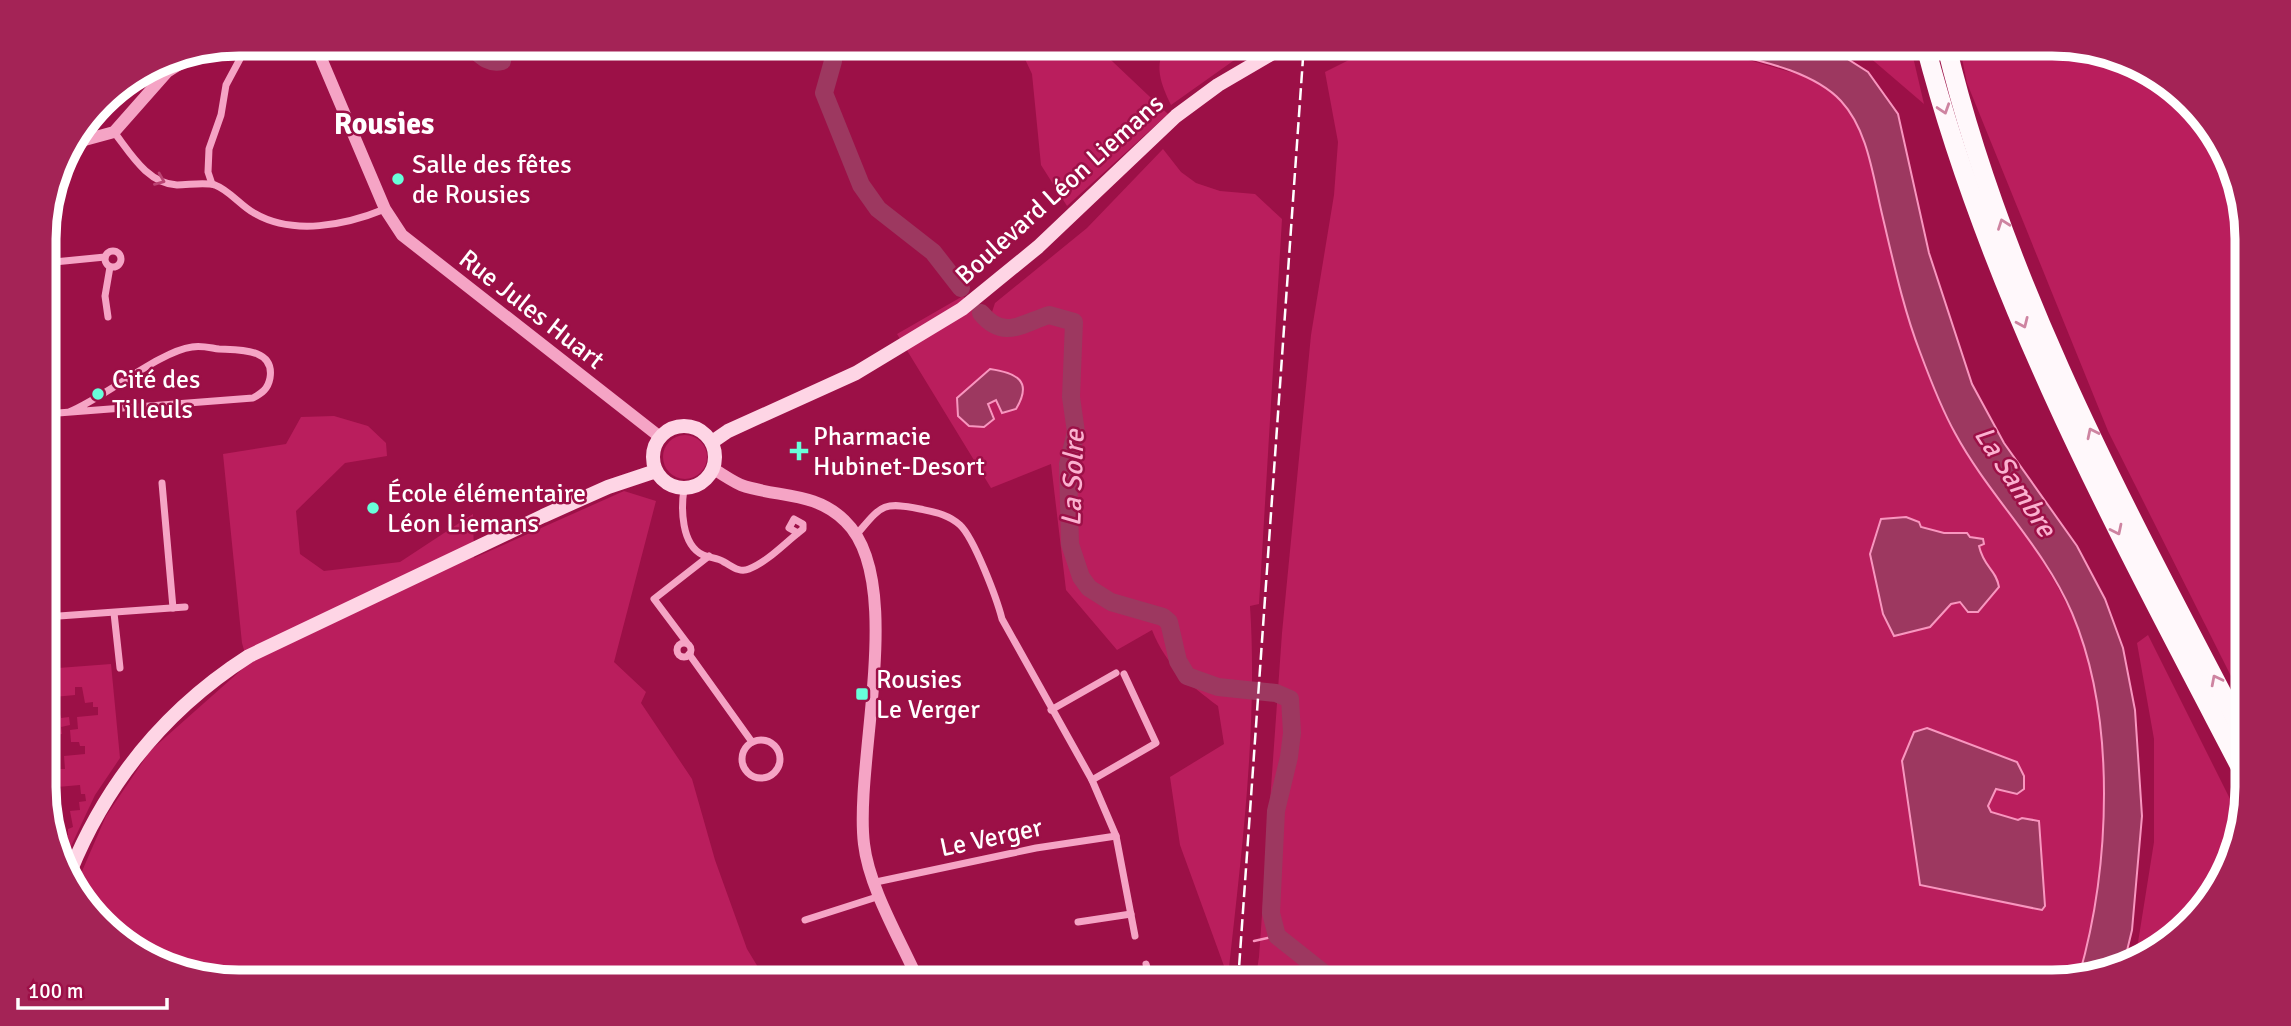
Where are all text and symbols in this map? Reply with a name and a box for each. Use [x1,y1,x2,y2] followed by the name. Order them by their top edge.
[949,88,1170,292] street label: Boulevard Léon Liemans
[1936,103,1950,115] one-way arrow
[334,106,434,143] district label: Rousies
[412,149,572,211] place label: Salle des fêtes de Rousies
[154,171,166,185] one-way arrow
[390,171,406,187] marker: Salle des fêtes de Rousies
[1997,219,2011,231] one-way arrow
[452,243,610,376] street label: Rue Jules Huart
[2015,315,2029,328] one-way arrow
[112,364,200,426] place label: Cité des Tilleuls
[90,386,106,402] marker: Cité des Tilleuls
[1967,420,2065,545] water label: La Sambre
[813,421,985,483] place label: Pharmacie Hubinet-Desort
[1054,427,1092,527] water label: La Solre
[2086,428,2100,440] one-way arrow
[791,443,807,459] marker: Pharmacie Hubinet-Desort
[387,478,586,540] place label: École élémentaire Léon Liemans
[365,500,381,516] marker: École élémentaire Léon Liemans
[2109,523,2123,535] one-way arrow
[876,664,980,726] place label: Rousies Le Verger
[2210,675,2224,688] one-way arrow
[854,686,870,702] marker: Rousies Le Verger
[937,811,1046,864] street label: Le Verger
[18,967,166,1011] scale bar
[28,978,83,1004] text: 100 m

